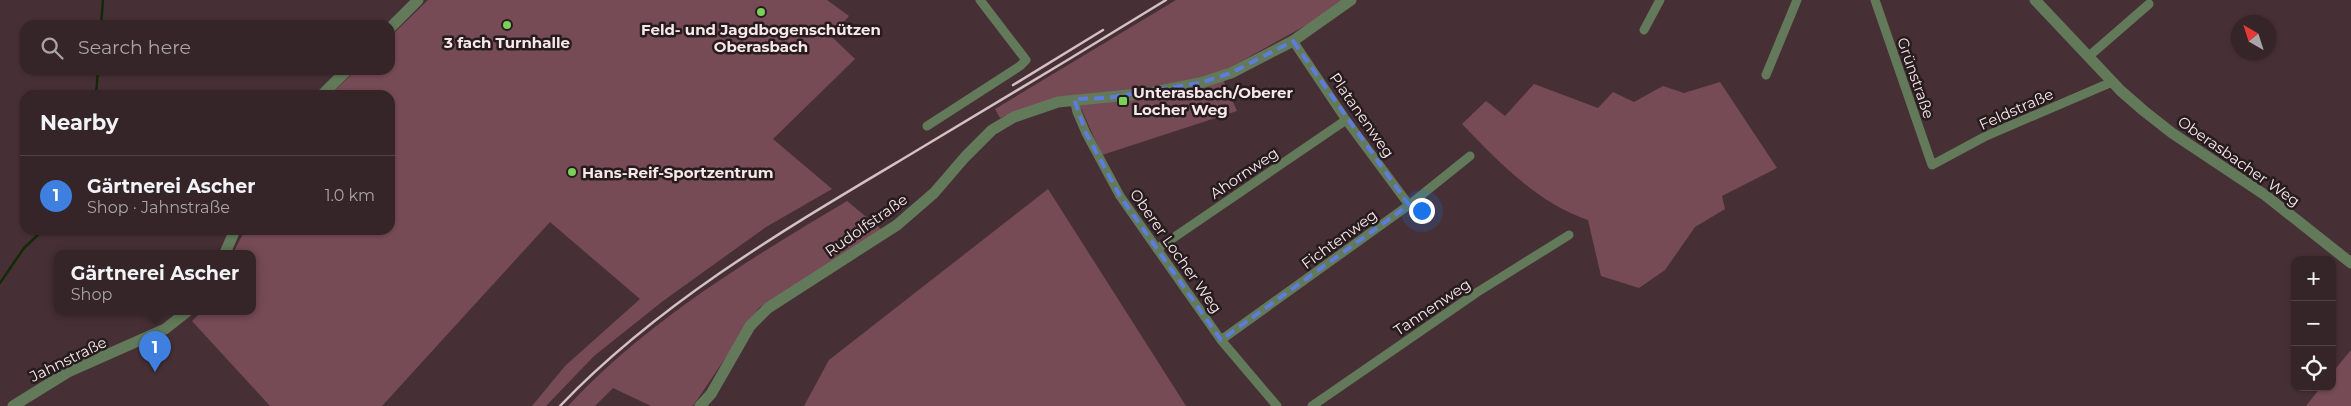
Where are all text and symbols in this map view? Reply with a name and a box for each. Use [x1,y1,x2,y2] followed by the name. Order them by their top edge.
[755,6,767,18] marker: Feld- und Jagdbogenschützen Oberasbach
[2231,15,2276,60] north arrow
[501,19,513,31] marker: 3 fach Turnhalle
[20,20,395,75] search box
[641,20,881,56] place label: Feld- und Jagdbogenschützen Oberasbach
[443,33,570,52] place label: 3 fach Turnhalle
[38,34,66,62] icon: search
[1893,35,1939,121] street label: Grünstraße
[78,36,191,59] text: Search here
[1326,69,1398,161] street label: Platanenweg
[1133,83,1294,119] place label: Unterasbach/Oberer Locher Weg
[1976,84,2056,134] street label: Feldstraße
[1117,95,1129,107] marker: Unterasbach/Oberer Locher Weg
[40,110,119,135] text: Nearby
[2174,112,2304,210] street label: Oberasbacher Weg
[1206,143,1282,203] street label: Ahornweg
[582,163,774,182] place label: Hans-Reif-Sportzentrum
[566,166,578,178] marker: Hans-Reif-Sportzentrum
[87,175,256,198] text: Gärtnerei Ascher
[1126,185,1226,317] street label: Oberer Locher Weg
[53,186,59,205] text: 1
[325,186,375,205] text: 1.0 km
[821,190,911,260] street label: Rudolfstraße
[87,198,230,217] text: Shop · Jahnstraße
[1409,198,1435,224] your location
[1297,205,1381,273] street label: Fichtenweg
[54,250,256,315] popup
[2291,256,2336,391] map controls
[2291,256,2336,301] button: +
[71,262,239,285] text: Gärtnerei Ascher
[1390,274,1474,340] street label: Tannenweg
[71,285,112,304] text: Shop
[2291,301,2336,346] button: −
[139,331,171,372] pin: 1
[25,332,110,386] street label: Jahnstraße
[2291,346,2336,391] button: locate

